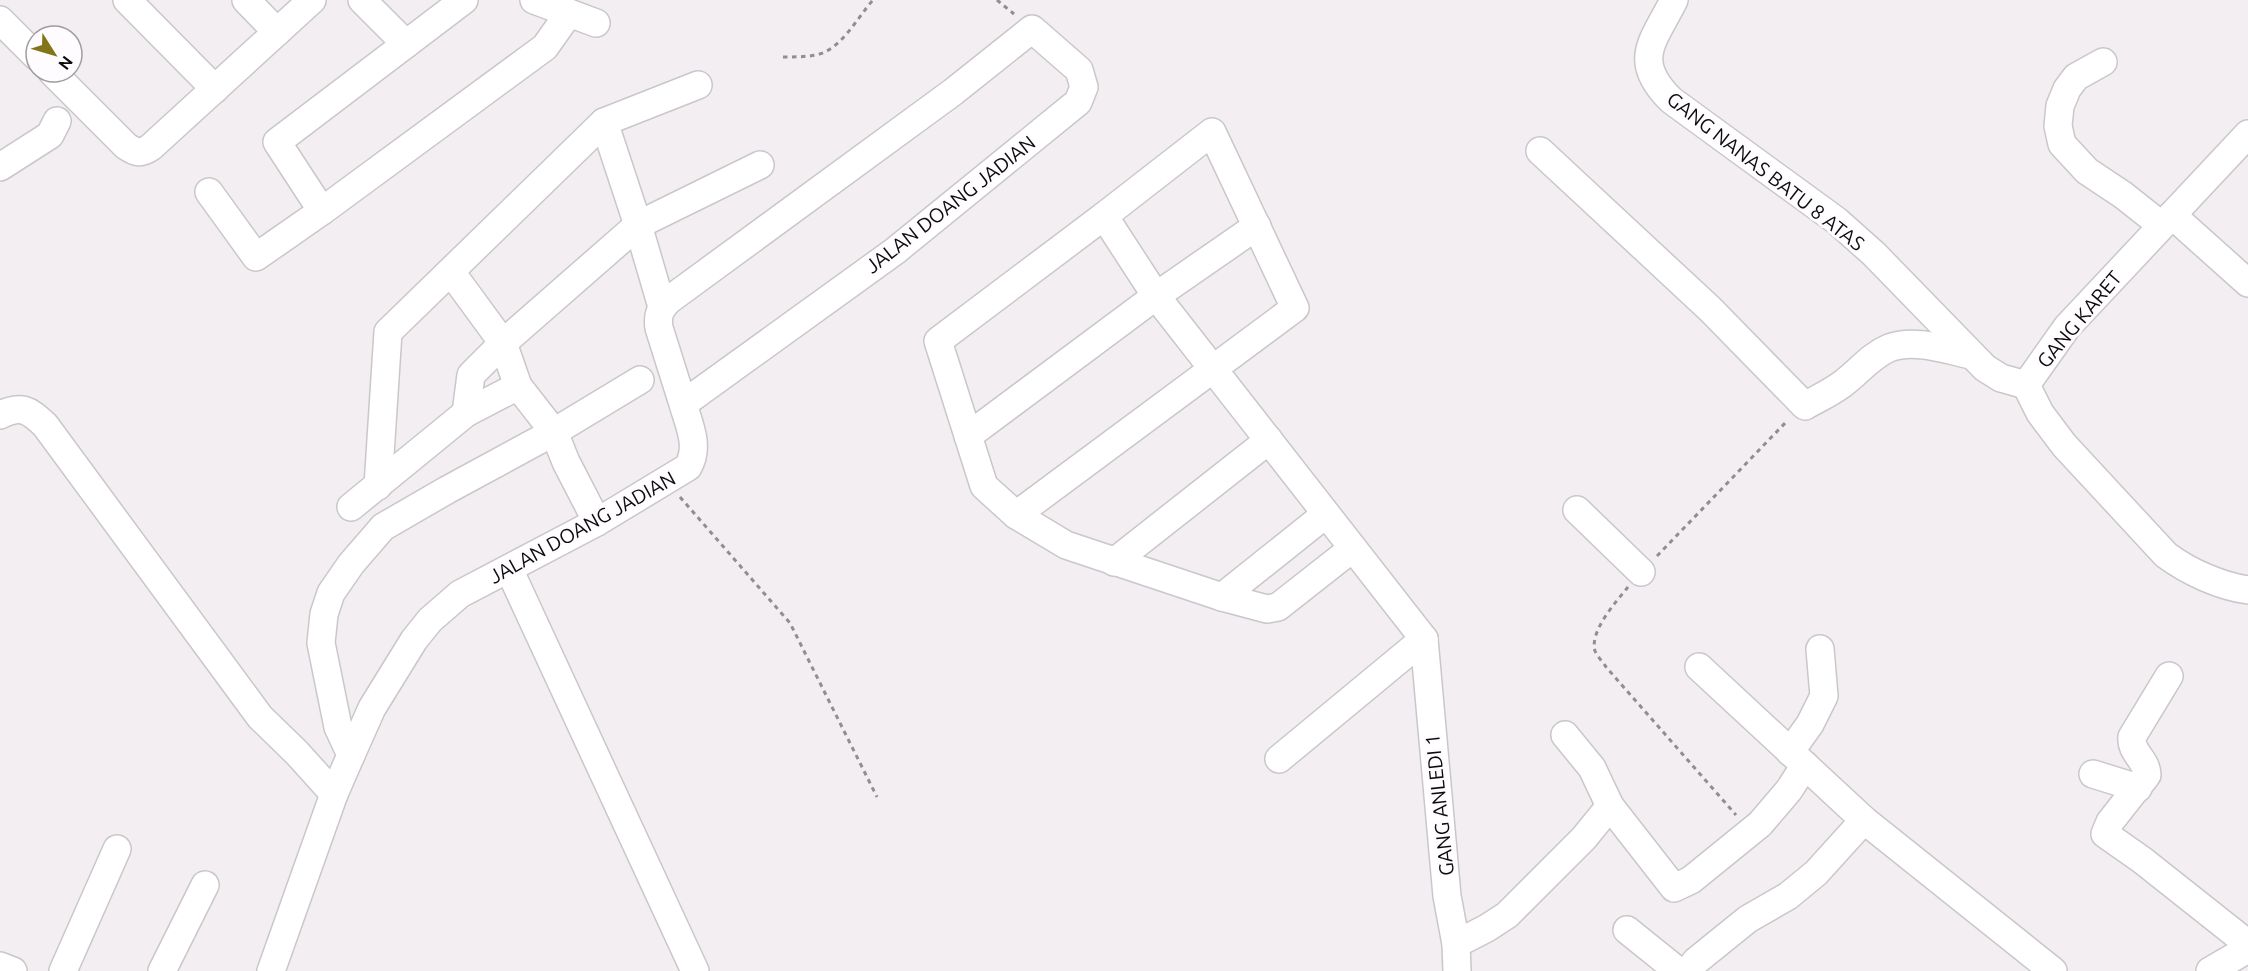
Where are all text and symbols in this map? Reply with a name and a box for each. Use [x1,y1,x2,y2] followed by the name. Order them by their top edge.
[24,24,84,84] north arrow
[55,53,77,73] text: N
[1663,87,1869,255] street label: GANG NANAS BATU 8 ATAS
[860,131,1040,277] street label: JALAN DOANG JADIAN
[2032,266,2126,372] street label: GANG KARET
[485,466,679,588] street label: JALAN DOANG JADIAN
[1420,733,1458,877] street label: GANG ANLEDI 1

